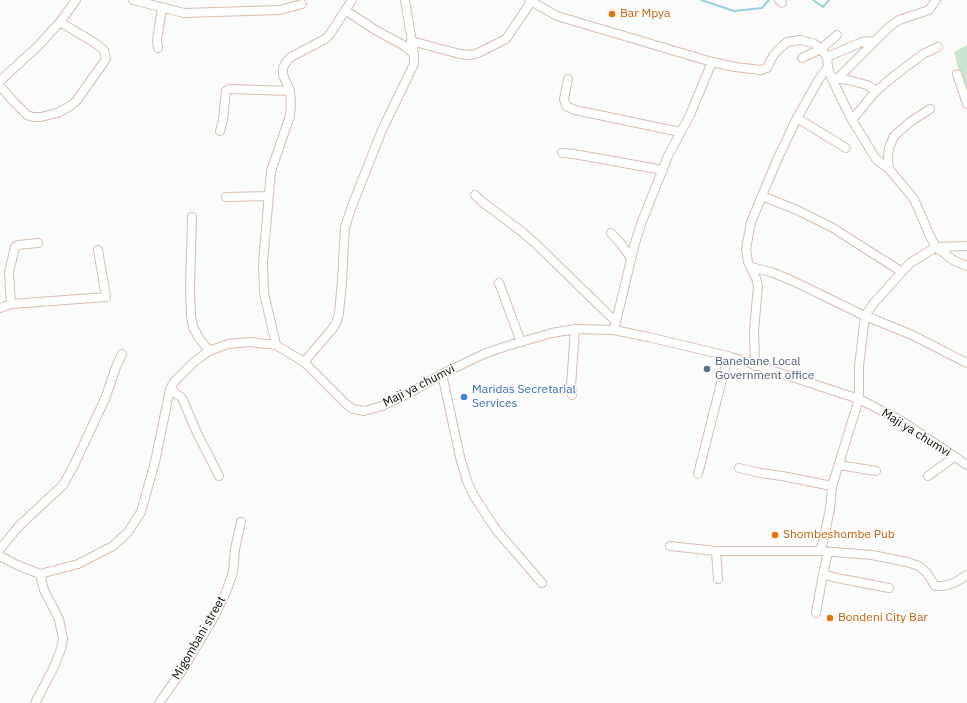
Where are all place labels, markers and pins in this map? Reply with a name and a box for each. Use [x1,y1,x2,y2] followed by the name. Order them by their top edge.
[620,7,670,21] place label: Bar Mpya
[607,9,617,19] marker: Bar Mpya
[715,355,814,383] place label: Banebane Local Government office
[702,364,712,374] marker: Banebane Local Government office
[472,383,576,411] place label: Maridas Secretarial Services
[459,392,469,402] marker: Maridas Secretarial Services
[783,528,895,542] place label: Shombeshombe Pub
[770,530,780,540] marker: Shombeshombe Pub
[838,611,928,625] place label: Bondeni City Bar
[825,613,835,623] marker: Bondeni City Bar

